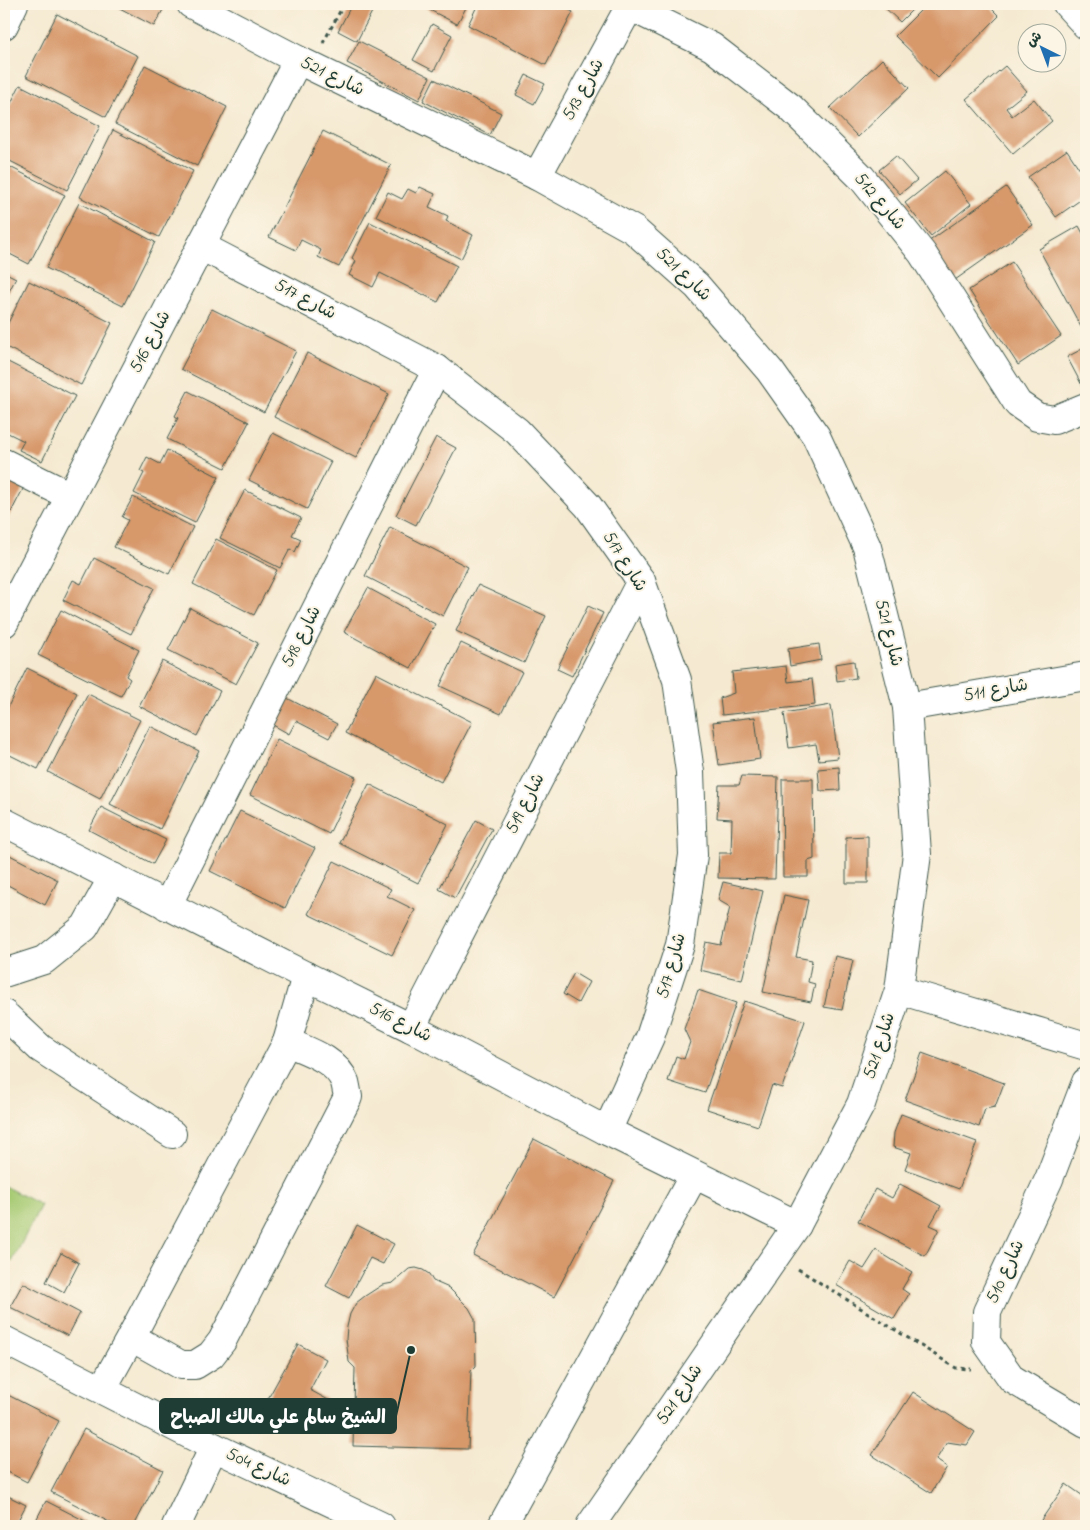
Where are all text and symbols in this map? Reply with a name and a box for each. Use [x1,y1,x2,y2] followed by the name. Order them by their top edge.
[1018,22,1068,72] north arrow
[1022,26,1047,52] text: ش
[296,50,368,104] street label: شارع 521
[556,54,612,126] street label: شارع 513
[847,167,911,237] street label: شارع 512
[649,242,717,308] street label: شارع 521
[269,273,341,327] street label: شارع 517
[124,306,178,378] street label: شارع 516
[595,527,653,597] street label: شارع 517
[867,597,909,669] street label: شارع 521
[275,602,329,672] street label: شارع 518
[962,673,1030,709] street label: شارع 511
[500,769,552,839] street label: شارع 519
[650,930,694,1002] street label: شارع 517
[364,996,436,1050] street label: شارع 516
[857,1009,903,1083] street label: شارع 521
[980,1236,1032,1308] street label: شارع 510
[650,1359,710,1431] street label: شارع 521
[160,1399,396,1433] callout: الشيخ سالم علي مالك الصباح
[170,1405,386,1433] text: الشيخ سالم علي مالك الصباح
[221,1442,295,1494] street label: شارع 504

